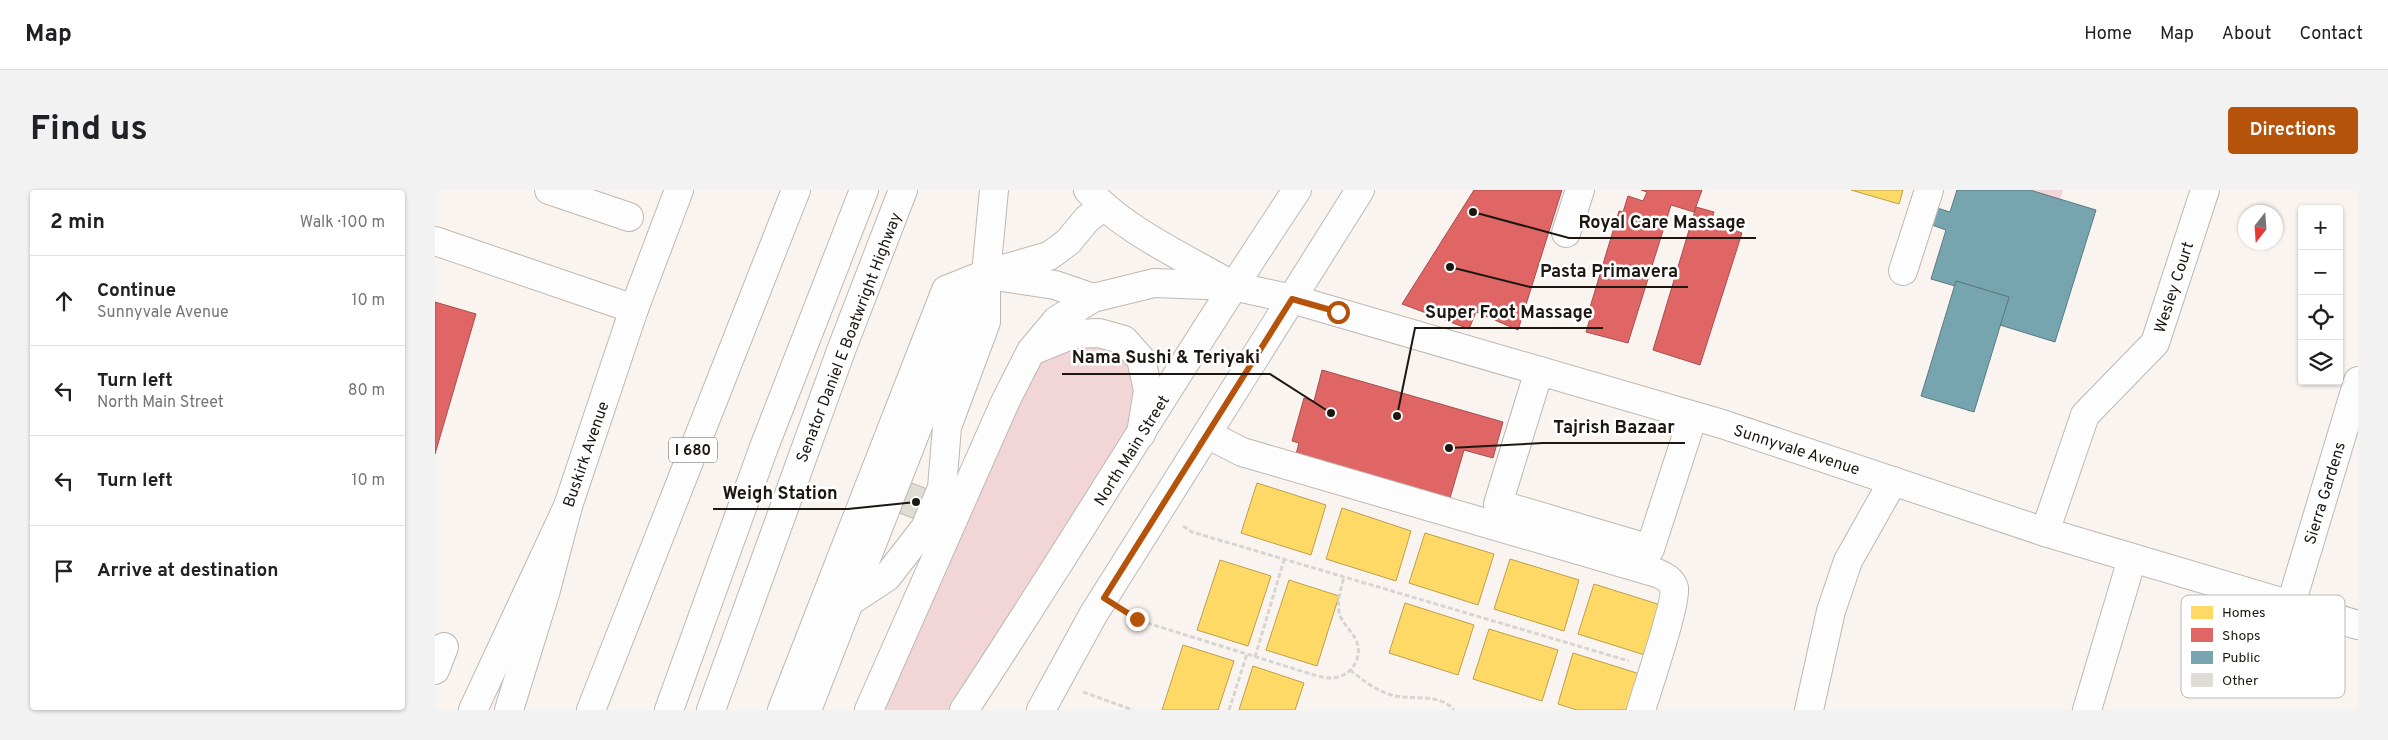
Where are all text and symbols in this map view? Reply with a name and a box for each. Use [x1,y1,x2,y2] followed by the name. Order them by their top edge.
[25,20,72,50] text: Map
[2084,23,2132,46] text: Home
[2160,23,2194,46] text: Map
[2222,23,2271,46] text: About
[2299,23,2363,46] text: Contact
[2228,107,2358,154] button: Directions
[30,108,148,152] text: Find us
[1569,205,1756,238] callout: Royal Care Massage
[2238,205,2283,250] north arrow
[2298,205,2343,385] map controls
[2298,205,2343,250] button: +
[50,209,105,236] text: 2 min
[793,210,907,466] street label: Senator Daniel E Boatwright Highway
[1578,212,1746,235] text: Royal Care Massage
[300,213,385,233] text: Walk · 100 m
[2151,239,2199,336] street label: Wesley Court
[2298,250,2343,295] button: −
[1530,254,1688,287] callout: Pasta Primavera
[1540,261,1678,284] text: Pasta Primavera
[97,279,176,303] text: Continue
[50,287,78,315] icon: ahead
[351,291,385,311] text: 10 m
[1415,295,1603,328] callout: Super Foot Massage
[2298,295,2343,340] button: locate
[1327,301,1350,324] route start
[1425,302,1593,325] text: Super Foot Massage
[97,303,229,323] text: Sunnyvale Avenue
[2298,340,2343,385] button: layers
[1062,341,1270,374] callout: Nama Sushi & Teriyaki
[1072,347,1260,370] text: Nama Sushi & Teriyaki
[97,369,173,393] text: Turn left
[50,377,78,405] icon: left
[348,381,385,401] text: 80 m
[1091,392,1175,510] street label: North Main Street
[97,393,224,413] text: North Main Street
[559,399,614,510] street label: Buskirk Avenue
[1543,410,1685,443] callout: Tajrish Bazaar
[1553,417,1675,440] text: Tajrish Bazaar
[1731,421,1862,481] street label: Sunnyvale Avenue
[669,438,717,462] road number: I 680
[2301,440,2351,547] street label: Sierra Gardens
[50,467,78,495] icon: left
[97,469,173,493] text: Turn left
[351,471,385,491] text: 10 m
[713,476,848,509] callout: Weigh Station
[722,483,838,506] text: Weigh Station
[50,557,78,585] icon: arrive
[97,559,278,583] text: Arrive at destination
[2181,595,2345,698] legend
[2222,605,2266,622] text: Homes
[1126,608,1149,631] route end
[2222,628,2261,645] text: Shops
[2222,650,2261,667] text: Public
[2222,673,2259,690] text: Other

